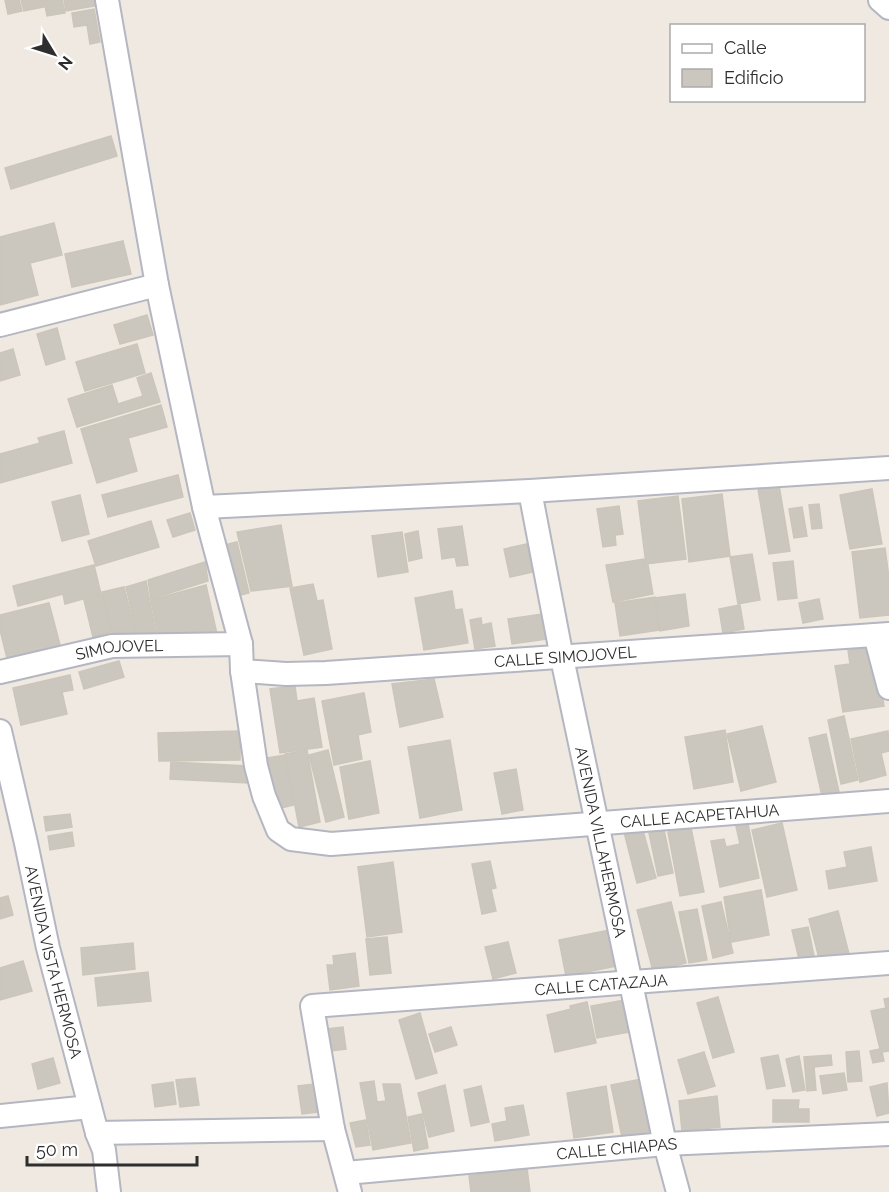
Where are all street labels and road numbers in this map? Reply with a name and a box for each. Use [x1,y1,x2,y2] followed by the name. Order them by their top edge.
[74,636,164,664] street label: SIMOJOVEL
[493,642,638,671] street label: CALLE SIMOJOVEL
[572,745,630,939] street label: AVENIDA VILLAHERMOSA
[620,800,780,831] street label: CALLE ACAPETAHUA
[21,864,86,1060] street label: AVENIDA VISTA HERMOSA
[534,970,669,999] street label: CALLE CATAZAJA
[556,1134,678,1163] street label: CALLE CHIAPAS

